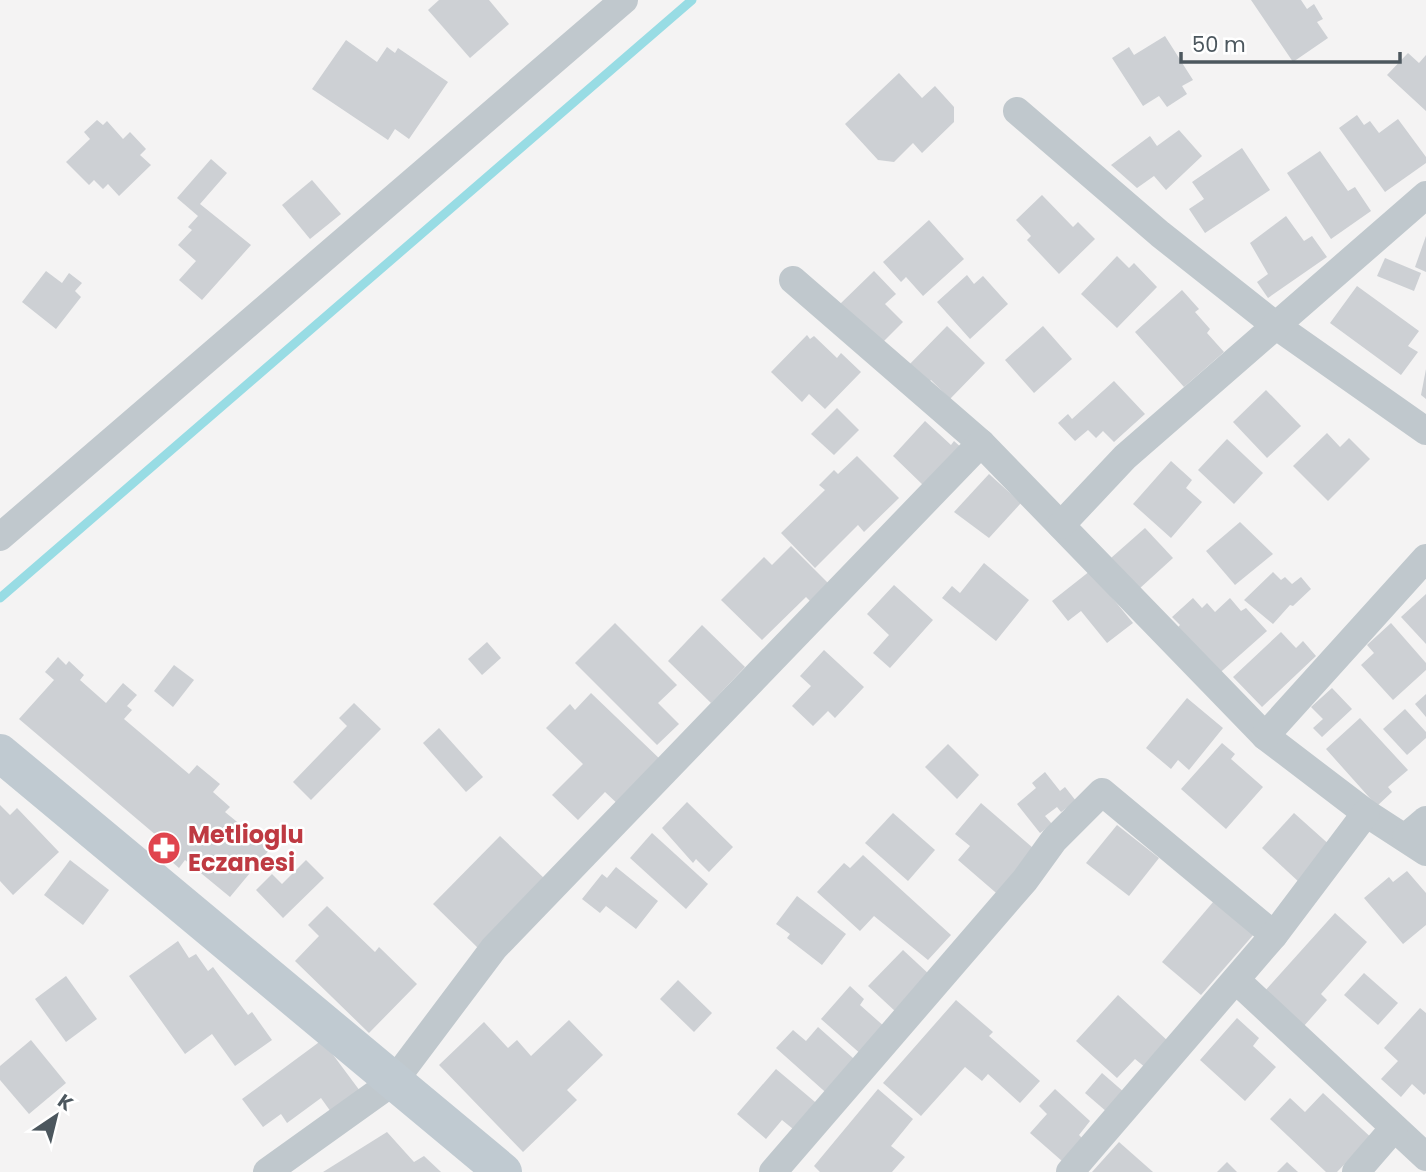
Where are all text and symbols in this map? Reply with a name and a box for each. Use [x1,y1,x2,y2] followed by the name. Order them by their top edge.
[1181,21,1400,65] scale bar
[1192,30,1246,59] text: 50 m
[188,818,304,879] place label: Metlioglu Eczanesi
[145,829,183,867] pharmacy icon: Metlioglu Eczanesi
[21,1081,91,1151] north arrow
[52,1088,79,1117] text: K

